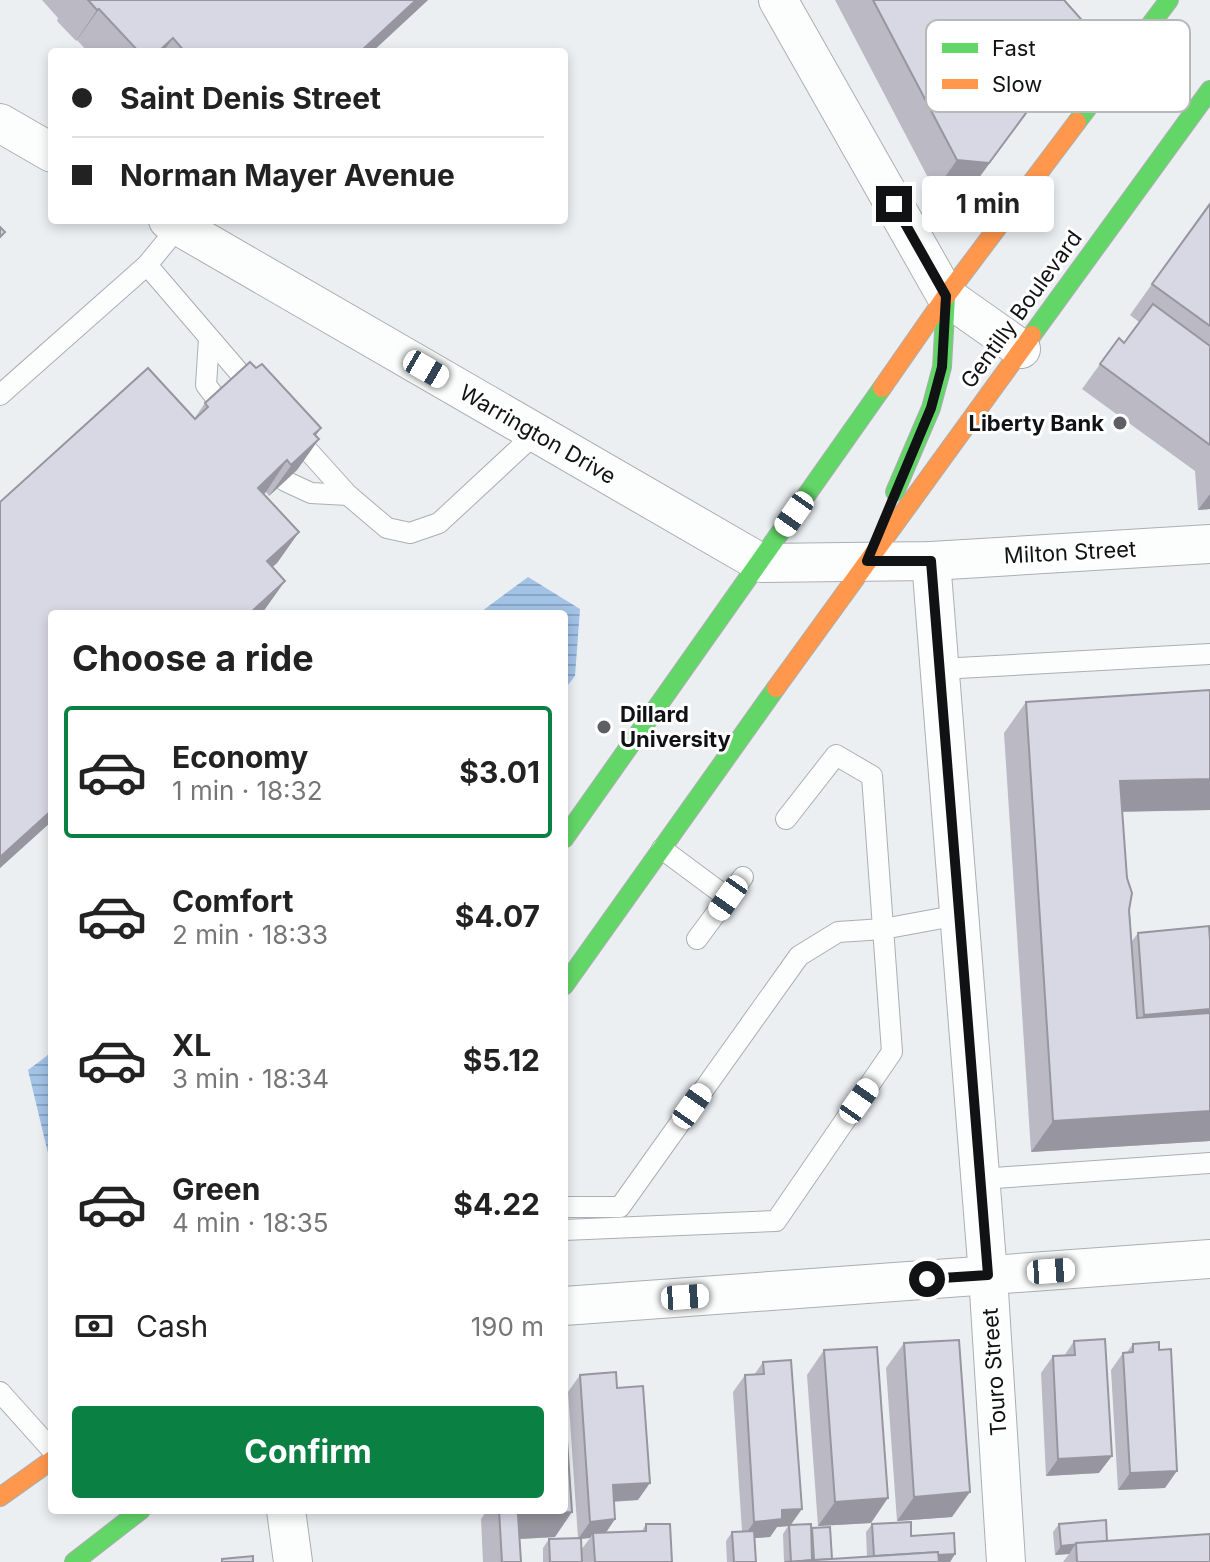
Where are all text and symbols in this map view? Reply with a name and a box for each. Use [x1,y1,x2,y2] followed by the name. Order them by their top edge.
[926,20,1190,112] legend
[992,35,1036,61] text: Fast
[992,71,1042,97] text: Slow
[120,80,381,116] text: Saint Denis Street
[120,157,455,193] text: Norman Mayer Avenue
[922,176,1054,232] callout: 1 min
[876,186,912,222] route end
[956,188,1020,219] text: 1 min
[955,225,1087,393] street label: Gentilly Boulevard
[399,347,453,391] car
[455,379,621,489] street label: Warrington Drive
[968,410,1104,436] place label: Liberty Bank
[1111,414,1129,432] marker: Liberty Bank
[770,487,818,541] car
[1003,536,1137,568] street label: Milton Street
[72,636,314,680] text: Choose a ride
[620,701,731,752] place label: Dillard University
[595,718,613,736] marker: Dillard University
[76,736,148,808] icon: car
[172,739,308,775] text: Economy
[459,754,540,790] text: $3.01
[172,775,323,806] text: 1 min · 18:32
[704,871,752,925] car
[76,880,148,952] icon: car
[172,883,293,919] text: Comfort
[455,898,540,934] text: $4.07
[172,919,328,950] text: 2 min · 18:33
[76,1024,148,1096] icon: car
[172,1027,211,1063] text: XL
[463,1042,540,1078] text: $5.12
[172,1063,329,1094] text: 3 min · 18:34
[835,1074,883,1128] car
[668,1079,716,1133] car
[76,1168,148,1240] icon: car
[172,1171,260,1207] text: Green
[453,1186,540,1222] text: $4.22
[172,1207,329,1238] text: 4 min · 18:35
[1026,1257,1076,1285] car
[909,1261,945,1297] route start
[660,1283,710,1311] car
[72,1304,116,1348] icon: cash
[977,1307,1011,1437] street label: Touro Street
[136,1308,208,1344] text: Cash
[471,1311,544,1342] text: 190 m
[72,1406,544,1498] button: Confirm

